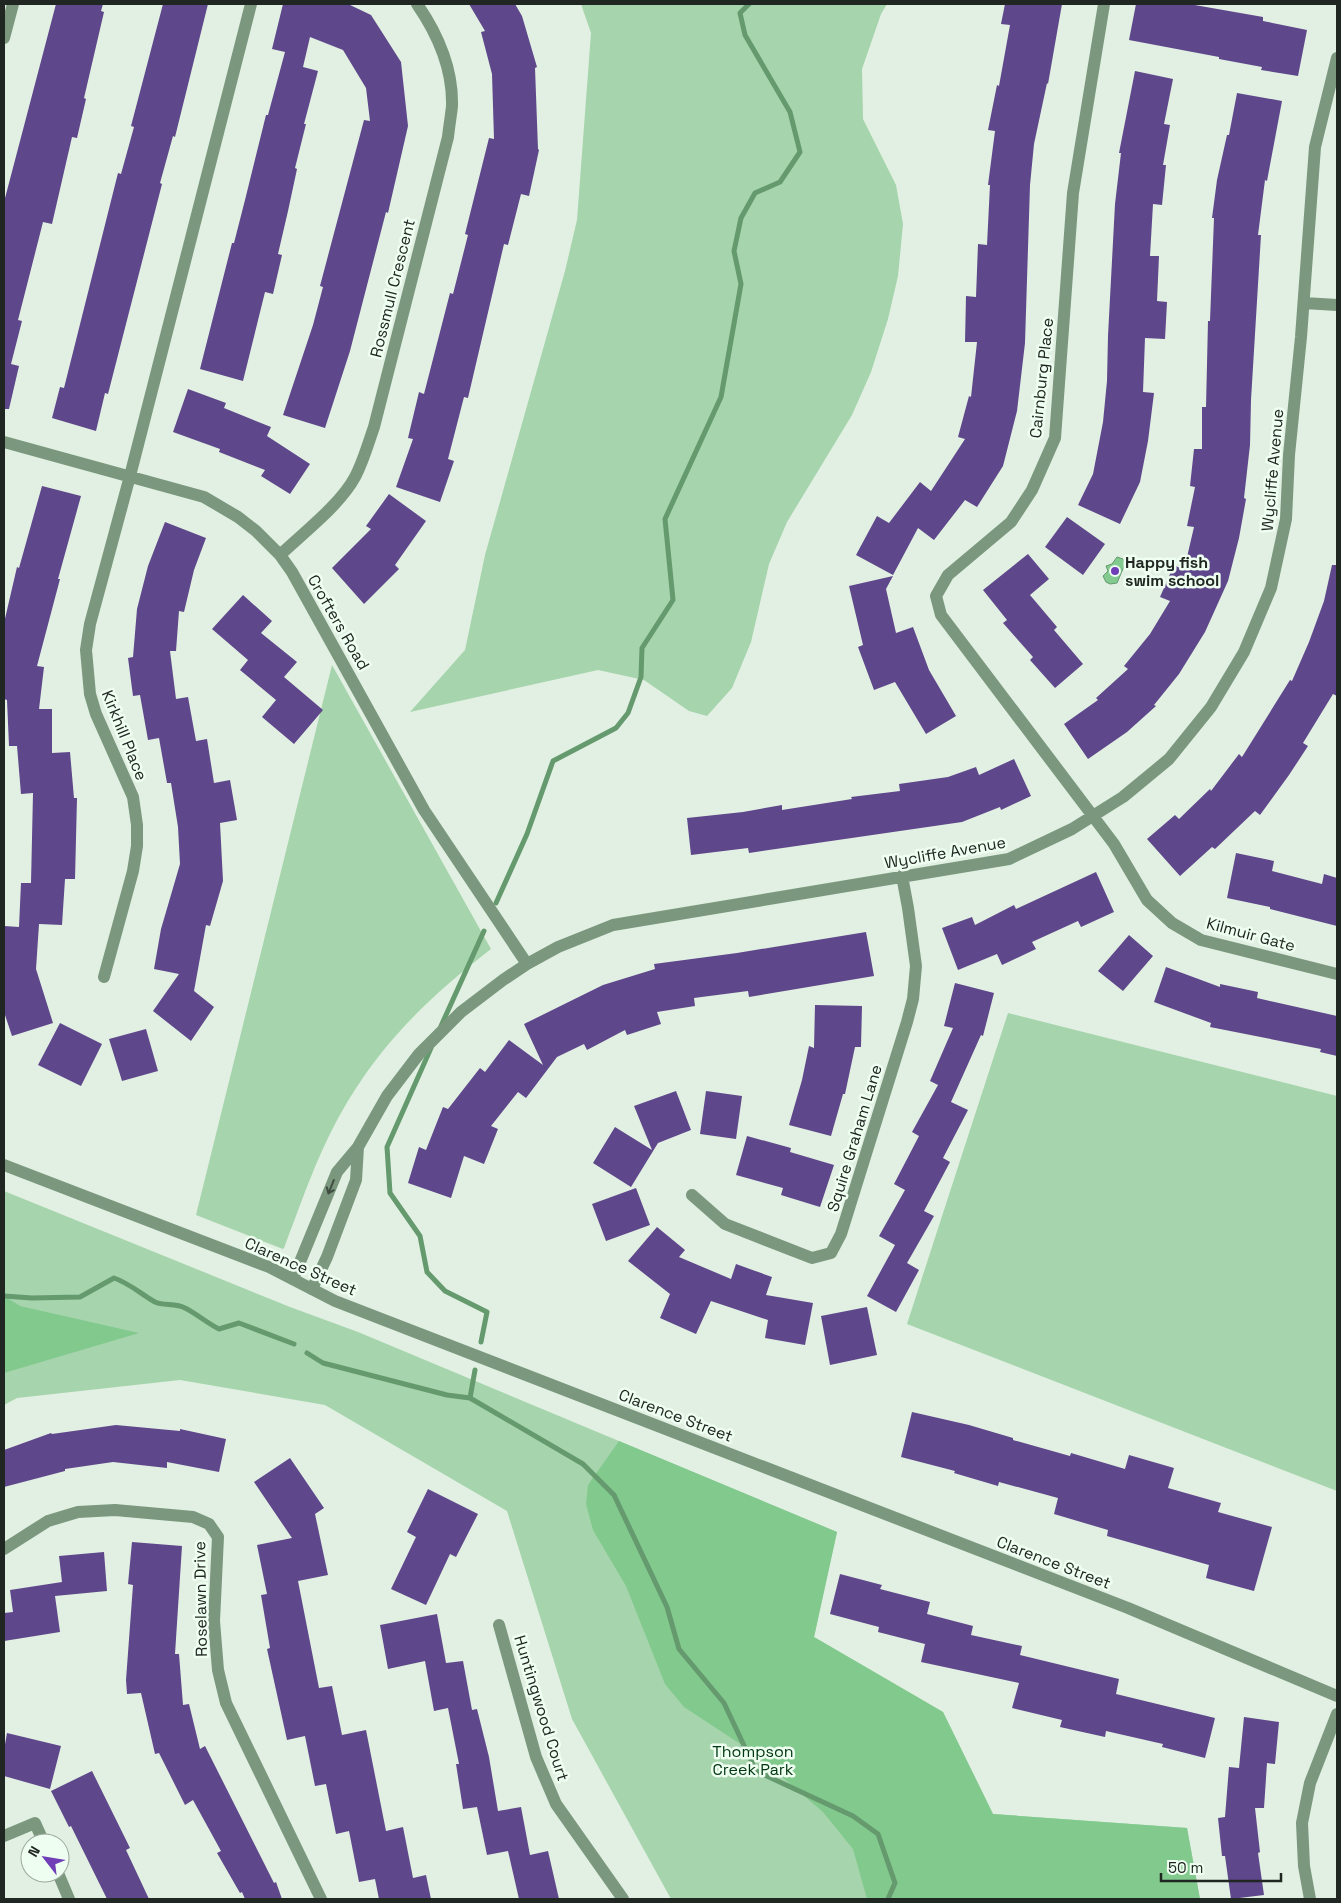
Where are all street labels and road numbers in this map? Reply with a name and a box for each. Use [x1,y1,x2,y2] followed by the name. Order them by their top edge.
[365,217,420,360] street label: Rossmull Crescent
[1025,317,1058,439] street label: Cairnburg Place
[1257,408,1288,532] street label: Wycliffe Avenue
[303,571,374,674] street label: Crofters Road
[97,687,152,783] street label: Kirkhill Place
[883,831,1007,874] street label: Wycliffe Avenue
[1204,913,1297,956] street label: Kilmuir Gate
[822,1062,887,1214] street label: Squire Graham Lane
[241,1232,360,1301] street label: Clarence Street
[616,1384,736,1447] street label: Clarence Street
[994,1531,1114,1594] street label: Clarence Street
[189,1541,212,1657] street label: Roselawn Drive
[509,1633,574,1784] street label: Huntingwood Court

